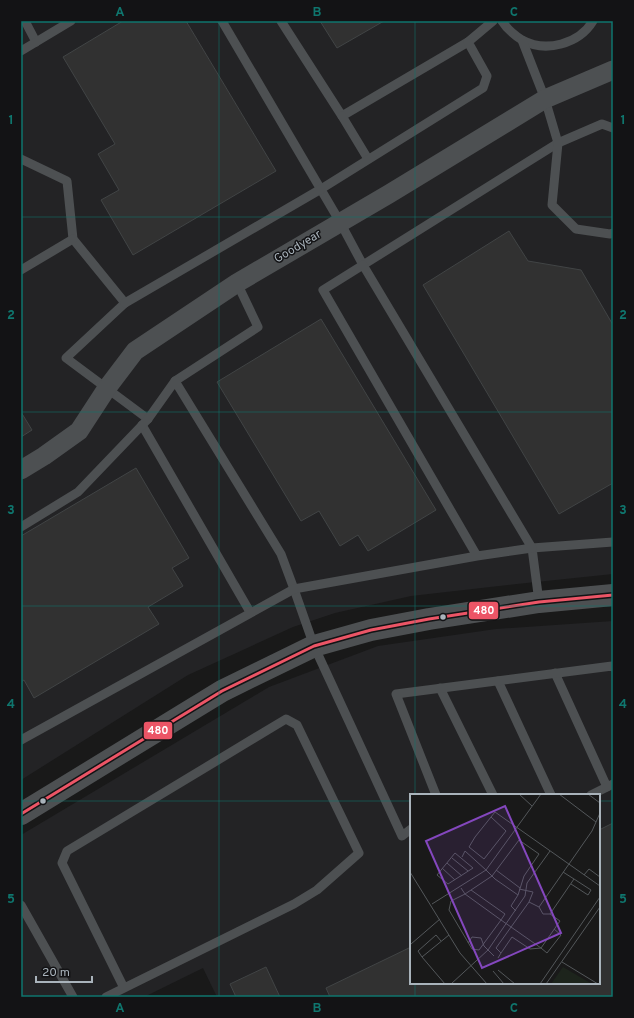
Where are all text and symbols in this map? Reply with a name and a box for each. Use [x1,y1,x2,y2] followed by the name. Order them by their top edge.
[115,5,125,21] text: A
[313,5,322,21] text: B
[510,5,518,21] text: C
[8,113,14,129] text: 1
[620,113,626,129] text: 1
[271,226,325,267] street label: Goodyear
[7,308,15,324] text: 2
[619,308,627,324] text: 2
[7,503,15,519] text: 3
[619,503,627,519] text: 3
[468,601,499,620] line badge: 480
[473,604,495,618] text: 480
[438,612,448,622] unlabelled marker
[7,697,15,713] text: 4
[619,697,627,713] text: 4
[143,721,173,740] line badge: 480
[147,724,169,738] text: 480
[410,794,600,984] inset map
[38,796,48,806] unlabelled marker
[7,892,15,908] text: 5
[619,892,627,908] text: 5
[36,958,92,984] scale bar
[42,965,70,981] text: 20 m
[115,1001,125,1017] text: A
[313,1001,322,1017] text: B
[510,1001,518,1017] text: C

